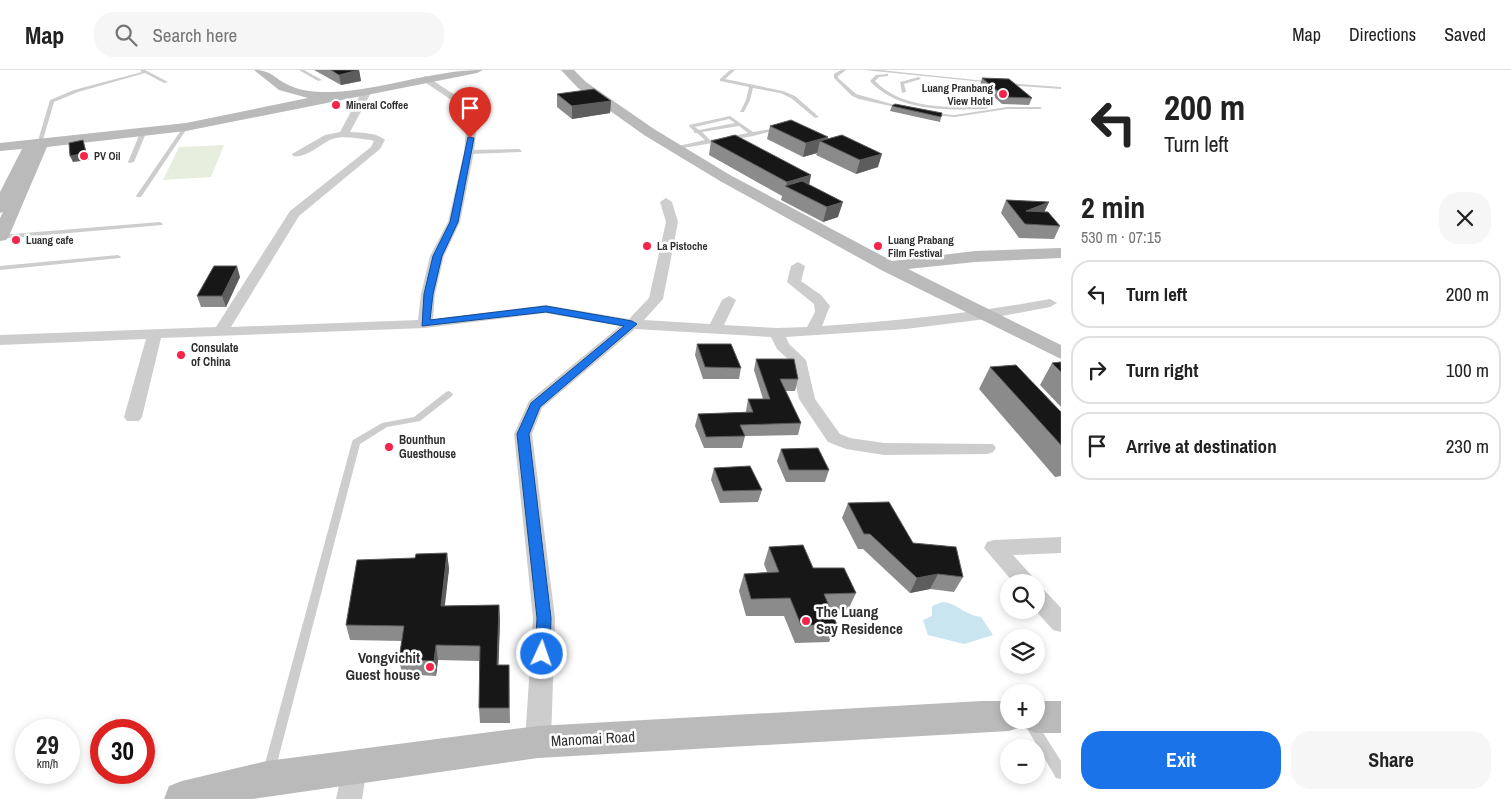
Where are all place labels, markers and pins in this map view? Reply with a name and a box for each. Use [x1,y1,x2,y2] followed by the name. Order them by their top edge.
[922,81,993,108] place label: Luang Pranbang View Hotel
[449,87,491,138] pin
[997,88,1009,100] marker: Luang Pranbang View Hotel
[346,98,408,112] place label: Mineral Coffee
[330,99,342,111] marker: Mineral Coffee
[94,149,121,163] place label: PV Oil
[78,150,90,162] marker: PV Oil
[26,233,74,247] place label: Luang cafe
[888,233,954,260] place label: Luang Prabang Film Festival
[10,234,22,246] marker: Luang cafe
[657,239,708,253] place label: La Pistoche
[641,240,653,252] marker: La Pistoche
[872,240,884,252] marker: Luang Prabang Film Festival
[191,340,239,370] place label: Consulate of China
[175,349,187,361] marker: Consulate of China
[399,432,456,462] place label: Bounthun Guesthouse
[383,441,395,453] marker: Bounthun Guesthouse
[816,601,903,639] place label: The Luang Say Residence
[800,615,812,627] marker: The Luang Say Residence
[345,647,420,685] place label: Vongvichit Guest house
[424,661,436,673] marker: Vongvichit Guest house

